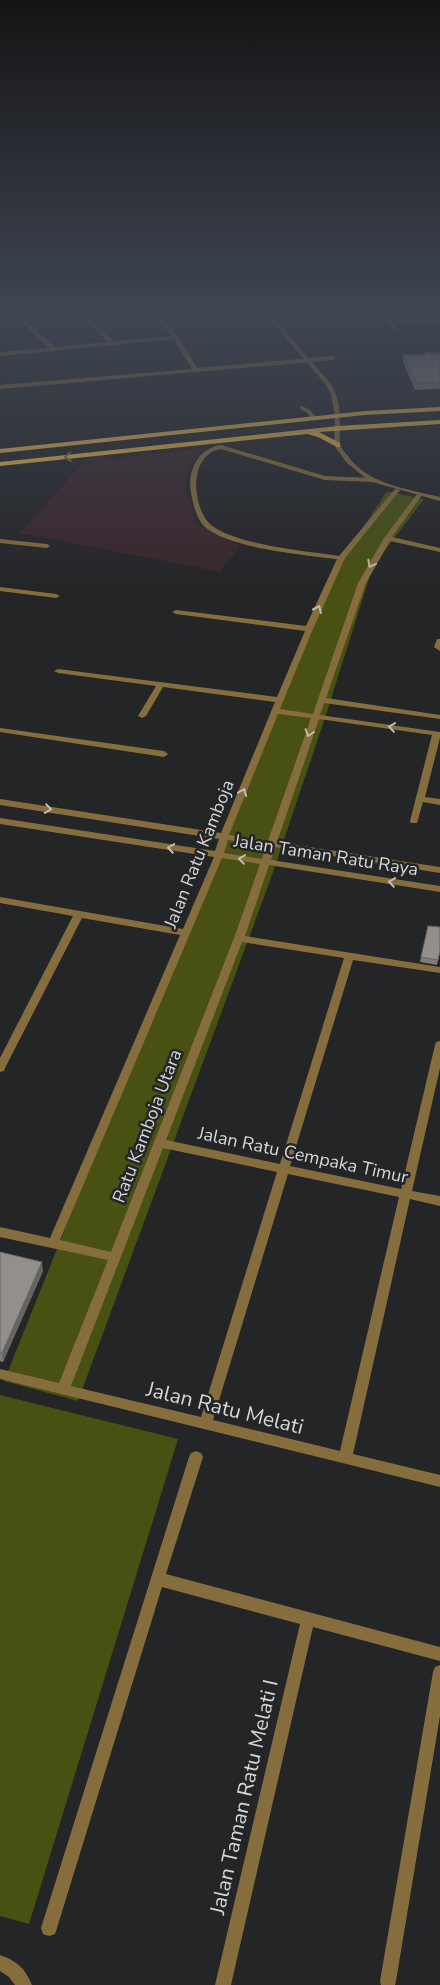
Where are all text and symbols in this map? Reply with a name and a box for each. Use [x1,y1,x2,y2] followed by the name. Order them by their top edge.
[63,451,71,462] one-way arrow
[368,559,378,568] one-way arrow
[312,605,322,614] one-way arrow
[387,722,395,733] one-way arrow
[305,728,315,736] one-way arrow
[158,776,240,933] street label: Jalan Ratu Kamboja
[236,788,247,797] one-way arrow
[44,804,53,814] one-way arrow
[231,828,420,881] street label: Jalan Taman Ratu Raya
[166,843,174,854] one-way arrow
[238,854,246,865] one-way arrow
[387,877,395,888] one-way arrow
[107,1046,187,1206] street label: Ratu Kamboja Utara
[195,1121,411,1189] street label: Jalan Ratu Cempaka Timur
[143,1375,306,1441] street label: Jalan Ratu Melati
[203,1677,285,1918] street label: Jalan Taman Ratu Melati I

